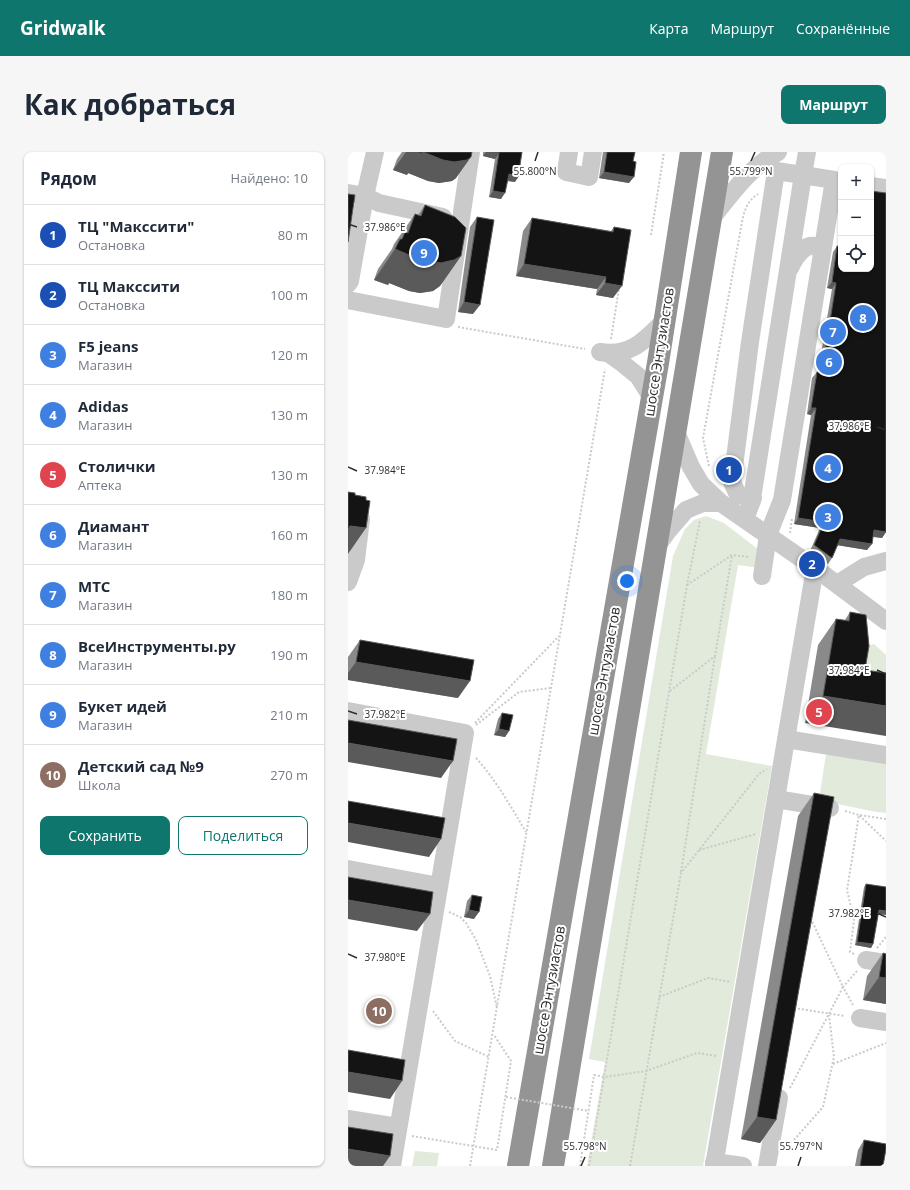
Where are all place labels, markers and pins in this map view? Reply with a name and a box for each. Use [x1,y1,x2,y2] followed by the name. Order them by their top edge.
[411,238,437,268] pin: 9
[850,303,876,333] pin: 8
[820,317,846,347] pin: 7
[816,347,842,377] pin: 6
[815,453,841,483] pin: 4
[716,455,742,485] pin: 1
[815,502,841,532] pin: 3
[799,549,825,579] pin: 2
[806,697,832,727] pin: 5
[366,996,392,1026] pin: 10

